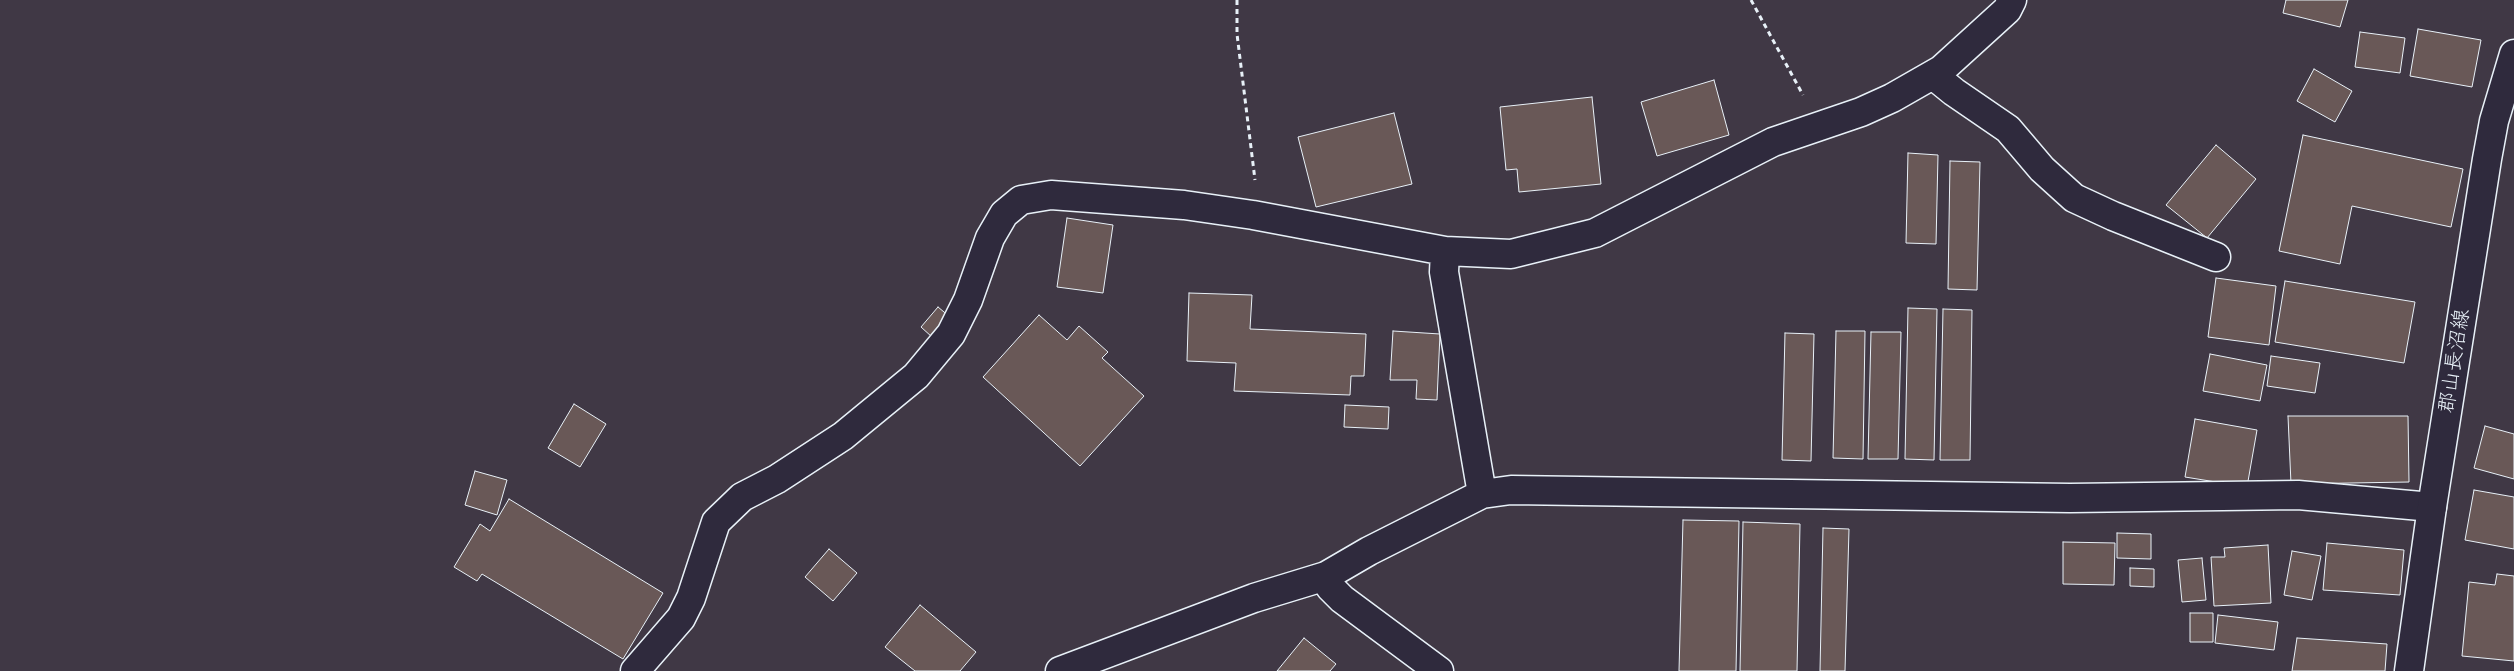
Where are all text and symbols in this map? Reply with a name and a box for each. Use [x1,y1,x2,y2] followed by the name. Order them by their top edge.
[2434,307,2476,415] street label: 郡山長沼線

